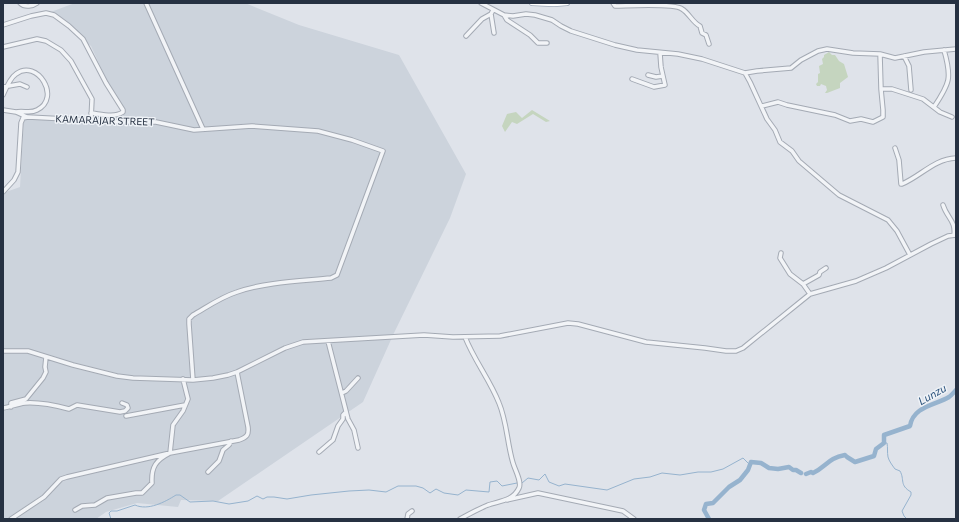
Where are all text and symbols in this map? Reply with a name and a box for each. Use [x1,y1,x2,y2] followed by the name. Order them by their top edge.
[55,112,155,128] street label: KAMARAJAR STREET
[916,381,948,407] water label: Lunzu

